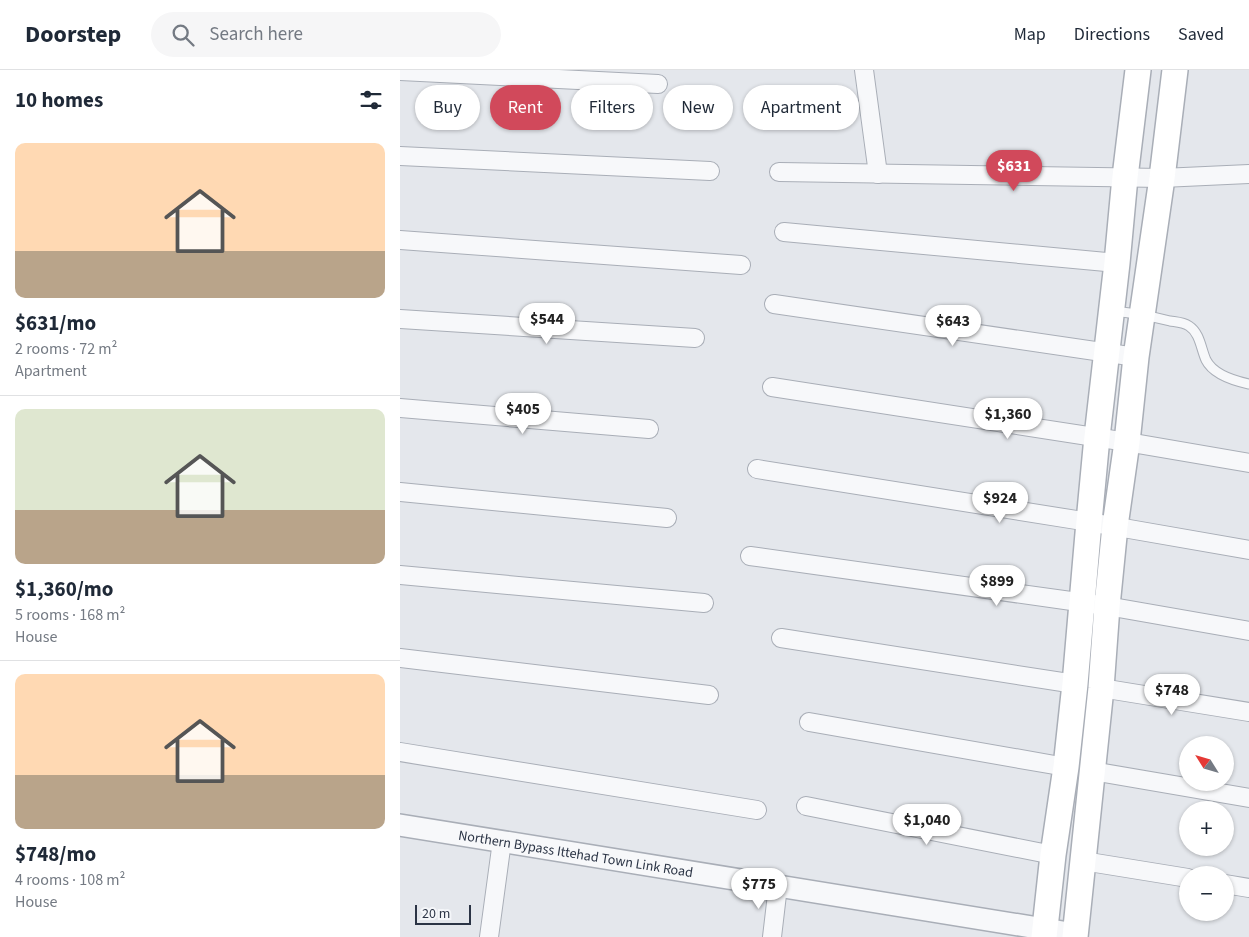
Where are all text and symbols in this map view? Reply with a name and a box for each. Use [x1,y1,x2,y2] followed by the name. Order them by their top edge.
[151,12,501,57] search box
[25,17,121,52] text: Doorstep
[169,21,197,49] icon: search
[209,21,303,48] text: Search here
[1014,22,1046,47] text: Map
[1074,22,1150,47] text: Directions
[1178,22,1224,47] text: Saved
[15,85,103,115] text: 10 homes
[415,85,480,130] chip: Buy
[490,85,561,130] chip: Rent
[571,85,653,130] chip: Filters
[663,85,733,130] chip: New
[743,85,859,130] chip: Apartment
[357,86,385,114] icon: filters
[984,150,1044,192] pin: $631
[997,155,1031,177] text: $631
[155,176,245,266] icon: home
[517,302,577,345] pin: $544
[923,304,983,347] pin: $643
[15,308,96,338] text: $631/mo
[530,308,564,330] text: $544
[936,310,970,332] text: $643
[15,338,117,360] text: 2 rooms · 72 m²
[15,360,87,382] text: Apartment
[493,392,553,435] pin: $405
[506,398,540,420] text: $405
[967,398,1049,440] pin: $1,360
[984,403,1032,425] text: $1,360
[155,441,245,531] icon: home
[970,482,1030,524] pin: $924
[983,487,1017,509] text: $924
[967,564,1027,607] pin: $899
[980,570,1014,592] text: $899
[15,574,114,604] text: $1,360/mo
[15,604,125,626] text: 5 rooms · 168 m²
[15,626,57,648] text: House
[1142,674,1202,716] pin: $748
[1155,679,1189,701] text: $748
[155,706,245,796] icon: home
[1179,736,1234,791] north arrow
[1179,736,1234,921] map controls
[1179,801,1234,856] button: +
[886,804,968,846] pin: $1,040
[903,809,951,831] text: $1,040
[457,826,694,883] street label: Northern Bypass Ittehad Town Link Road
[15,839,96,869] text: $748/mo
[1179,866,1234,921] button: −
[729,868,789,910] pin: $775
[15,869,125,891] text: 4 rooms · 108 m²
[742,873,776,895] text: $775
[15,891,57,913] text: House
[415,902,471,925] scale bar
[422,904,450,924] text: 20 m

